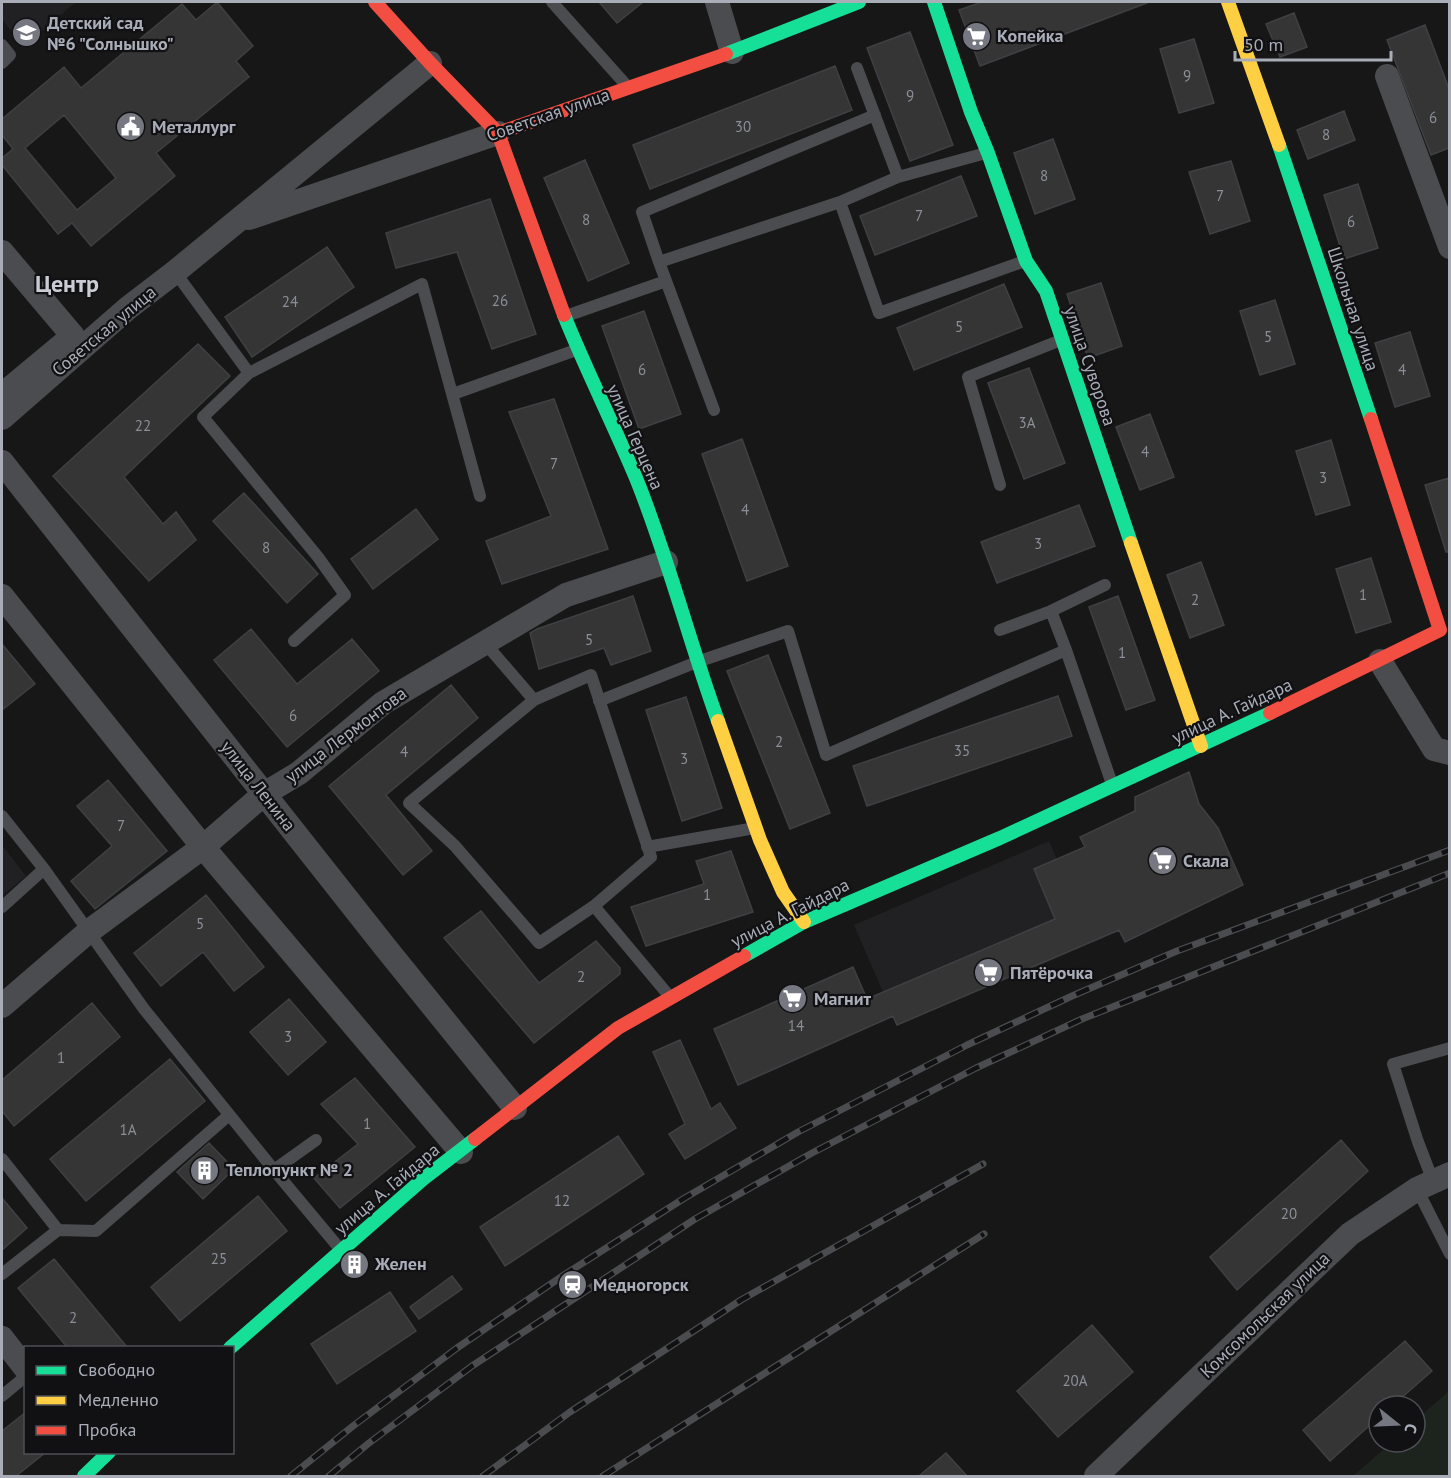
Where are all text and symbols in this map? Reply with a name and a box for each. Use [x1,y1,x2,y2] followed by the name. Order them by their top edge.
[47,11,174,55] place label: Детский сад №6 "Солнышко"
[10,17,42,49] school or university icon: Детский сад №6 "Солнышко"
[960,20,992,52] supermarket icon: Копейка
[997,24,1064,47] place label: Копейка
[1235,24,1391,62] scale bar
[1244,33,1283,56] text: 50 m
[1183,66,1191,85] house number: 9
[483,83,613,146] street label: Советская улица
[906,86,914,105] house number: 9
[1429,108,1437,127] house number: 6
[115,111,147,143] public building icon: Металлург
[152,115,236,138] place label: Металлург
[735,117,751,136] house number: 30
[1322,125,1330,144] house number: 8
[1040,166,1048,185] house number: 8
[1216,186,1224,205] house number: 7
[915,206,923,225] house number: 7
[582,210,590,229] house number: 8
[1347,212,1355,231] house number: 6
[1323,244,1384,374] street label: Школьная улица
[35,268,99,299] district label: Центр
[47,280,161,381] street label: Советская улица
[492,291,508,310] house number: 26
[282,292,298,311] house number: 24
[1059,303,1122,429] street label: улица Суворова
[955,317,963,336] house number: 5
[1264,327,1272,346] house number: 5
[638,360,646,379] house number: 6
[1398,360,1406,379] house number: 4
[602,380,669,493] street label: улица Герцена
[1019,413,1036,432] house number: 3А
[135,416,151,435] house number: 22
[1141,442,1149,461] house number: 4
[550,454,558,473] house number: 7
[1319,468,1327,487] house number: 3
[741,500,749,519] house number: 4
[1034,534,1042,553] house number: 3
[262,538,270,557] house number: 8
[1359,585,1367,604] house number: 1
[1191,590,1199,609] house number: 2
[585,630,593,649] house number: 5
[1118,643,1126,662] house number: 1
[1168,673,1296,749] street label: улица А. Гайдара
[280,681,411,788] street label: улица Лермонтова
[289,706,297,725] house number: 6
[775,732,783,751] house number: 2
[216,736,301,836] street label: улица Ленина
[954,741,970,760] house number: 35
[400,742,408,761] house number: 4
[680,749,688,768] house number: 3
[117,816,125,835] house number: 7
[1146,845,1178,877] supermarket icon: Скала
[1183,849,1229,872] place label: Скала
[726,873,853,952] street label: улица А. Гайдара
[703,885,711,904] house number: 1
[196,914,204,933] house number: 5
[973,957,1005,989] supermarket icon: Пятёрочка
[1010,961,1093,984] place label: Пятёрочка
[577,967,585,986] house number: 2
[777,983,809,1015] supermarket icon: Магнит
[814,987,872,1010] place label: Магнит
[788,1016,804,1035] house number: 14
[284,1027,292,1046] house number: 3
[57,1048,65,1067] house number: 1
[363,1114,371,1133] house number: 1
[120,1120,137,1139] house number: 1А
[329,1138,444,1239] street label: улица А. Гайдара
[189,1154,221,1186] building icon: Теплопункт № 2
[226,1158,353,1181] place label: Теплопункт № 2
[554,1191,570,1210] house number: 12
[1281,1204,1297,1223] house number: 20
[1195,1247,1334,1383] street label: Комсомольская улица
[338,1248,370,1280] building icon: Желен
[211,1249,227,1268] house number: 25
[374,1252,427,1275] place label: Желен
[556,1269,588,1301] station icon: Медногорск
[593,1273,689,1296] place label: Медногорск
[69,1308,77,1327] house number: 2
[24,1346,234,1454] legend
[78,1358,155,1381] text: Свободно
[1062,1371,1088,1390] house number: 20А
[78,1388,159,1411] text: Медленно
[1367,1394,1427,1454] north arrow
[78,1418,136,1441] text: Пробка
[1400,1421,1422,1436] text: С

